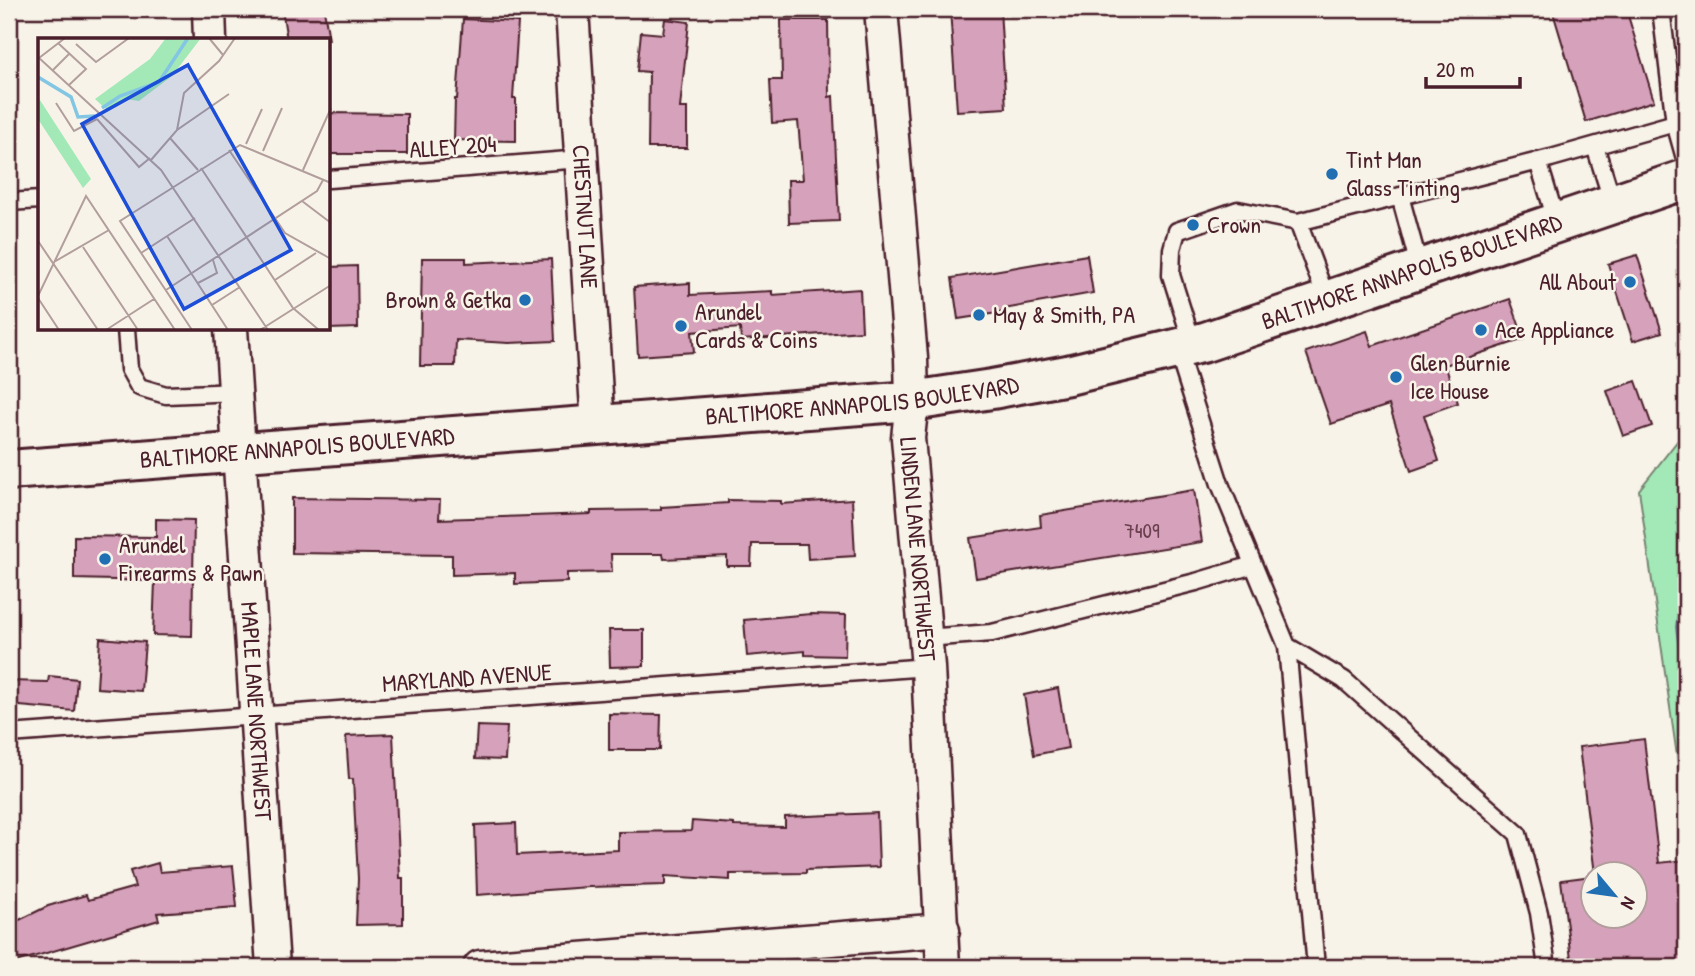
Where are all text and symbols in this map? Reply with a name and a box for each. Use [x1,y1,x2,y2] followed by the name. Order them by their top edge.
[38,38,331,331] inset map
[1426,46,1520,90] scale bar
[1436,55,1474,84] text: 20 m
[408,127,498,165] street label: ALLEY 204
[1346,143,1460,203] place label: Tint Man Glass Tinting
[565,144,606,290] street label: CHESTNUT LANE
[1324,166,1340,182] marker: Tint Man Glass Tinting
[1257,205,1566,337] street label: BALTIMORE ANNAPOLIS BOULEVARD
[1207,208,1261,240] place label: Crown
[1185,217,1201,233] marker: Crown
[1539,265,1617,297] place label: All About
[1622,274,1638,290] marker: All About
[386,283,511,315] place label: Brown & Getka
[517,292,533,308] marker: Brown & Getka
[695,295,817,355] place label: Arundel Cards & Coins
[993,298,1136,330] place label: May & Smith, PA
[971,307,987,323] marker: May & Smith, PA
[1495,313,1615,345] place label: Ace Appliance
[673,318,689,334] marker: Arundel Cards & Coins
[1473,322,1489,338] marker: Ace Appliance
[1410,346,1511,406] place label: Glen Burnie Ice House
[704,367,1022,432] street label: BALTIMORE ANNAPOLIS BOULEVARD
[1388,369,1404,385] marker: Glen Burnie Ice House
[139,419,456,475] street label: BALTIMORE ANNAPOLIS BOULEVARD
[893,436,944,663] street label: LINDEN LANE NORTHWEST
[1124,516,1160,545] house number: 7409
[118,528,263,588] place label: Arundel Firearms & Pawn
[97,551,113,567] marker: Arundel Firearms & Pawn
[234,601,280,822] street label: MAPLE LANE NORTHWEST
[381,655,553,699] street label: MARYLAND AVENUE
[1580,860,1650,930] north arrow
[1615,893,1643,914] text: N

